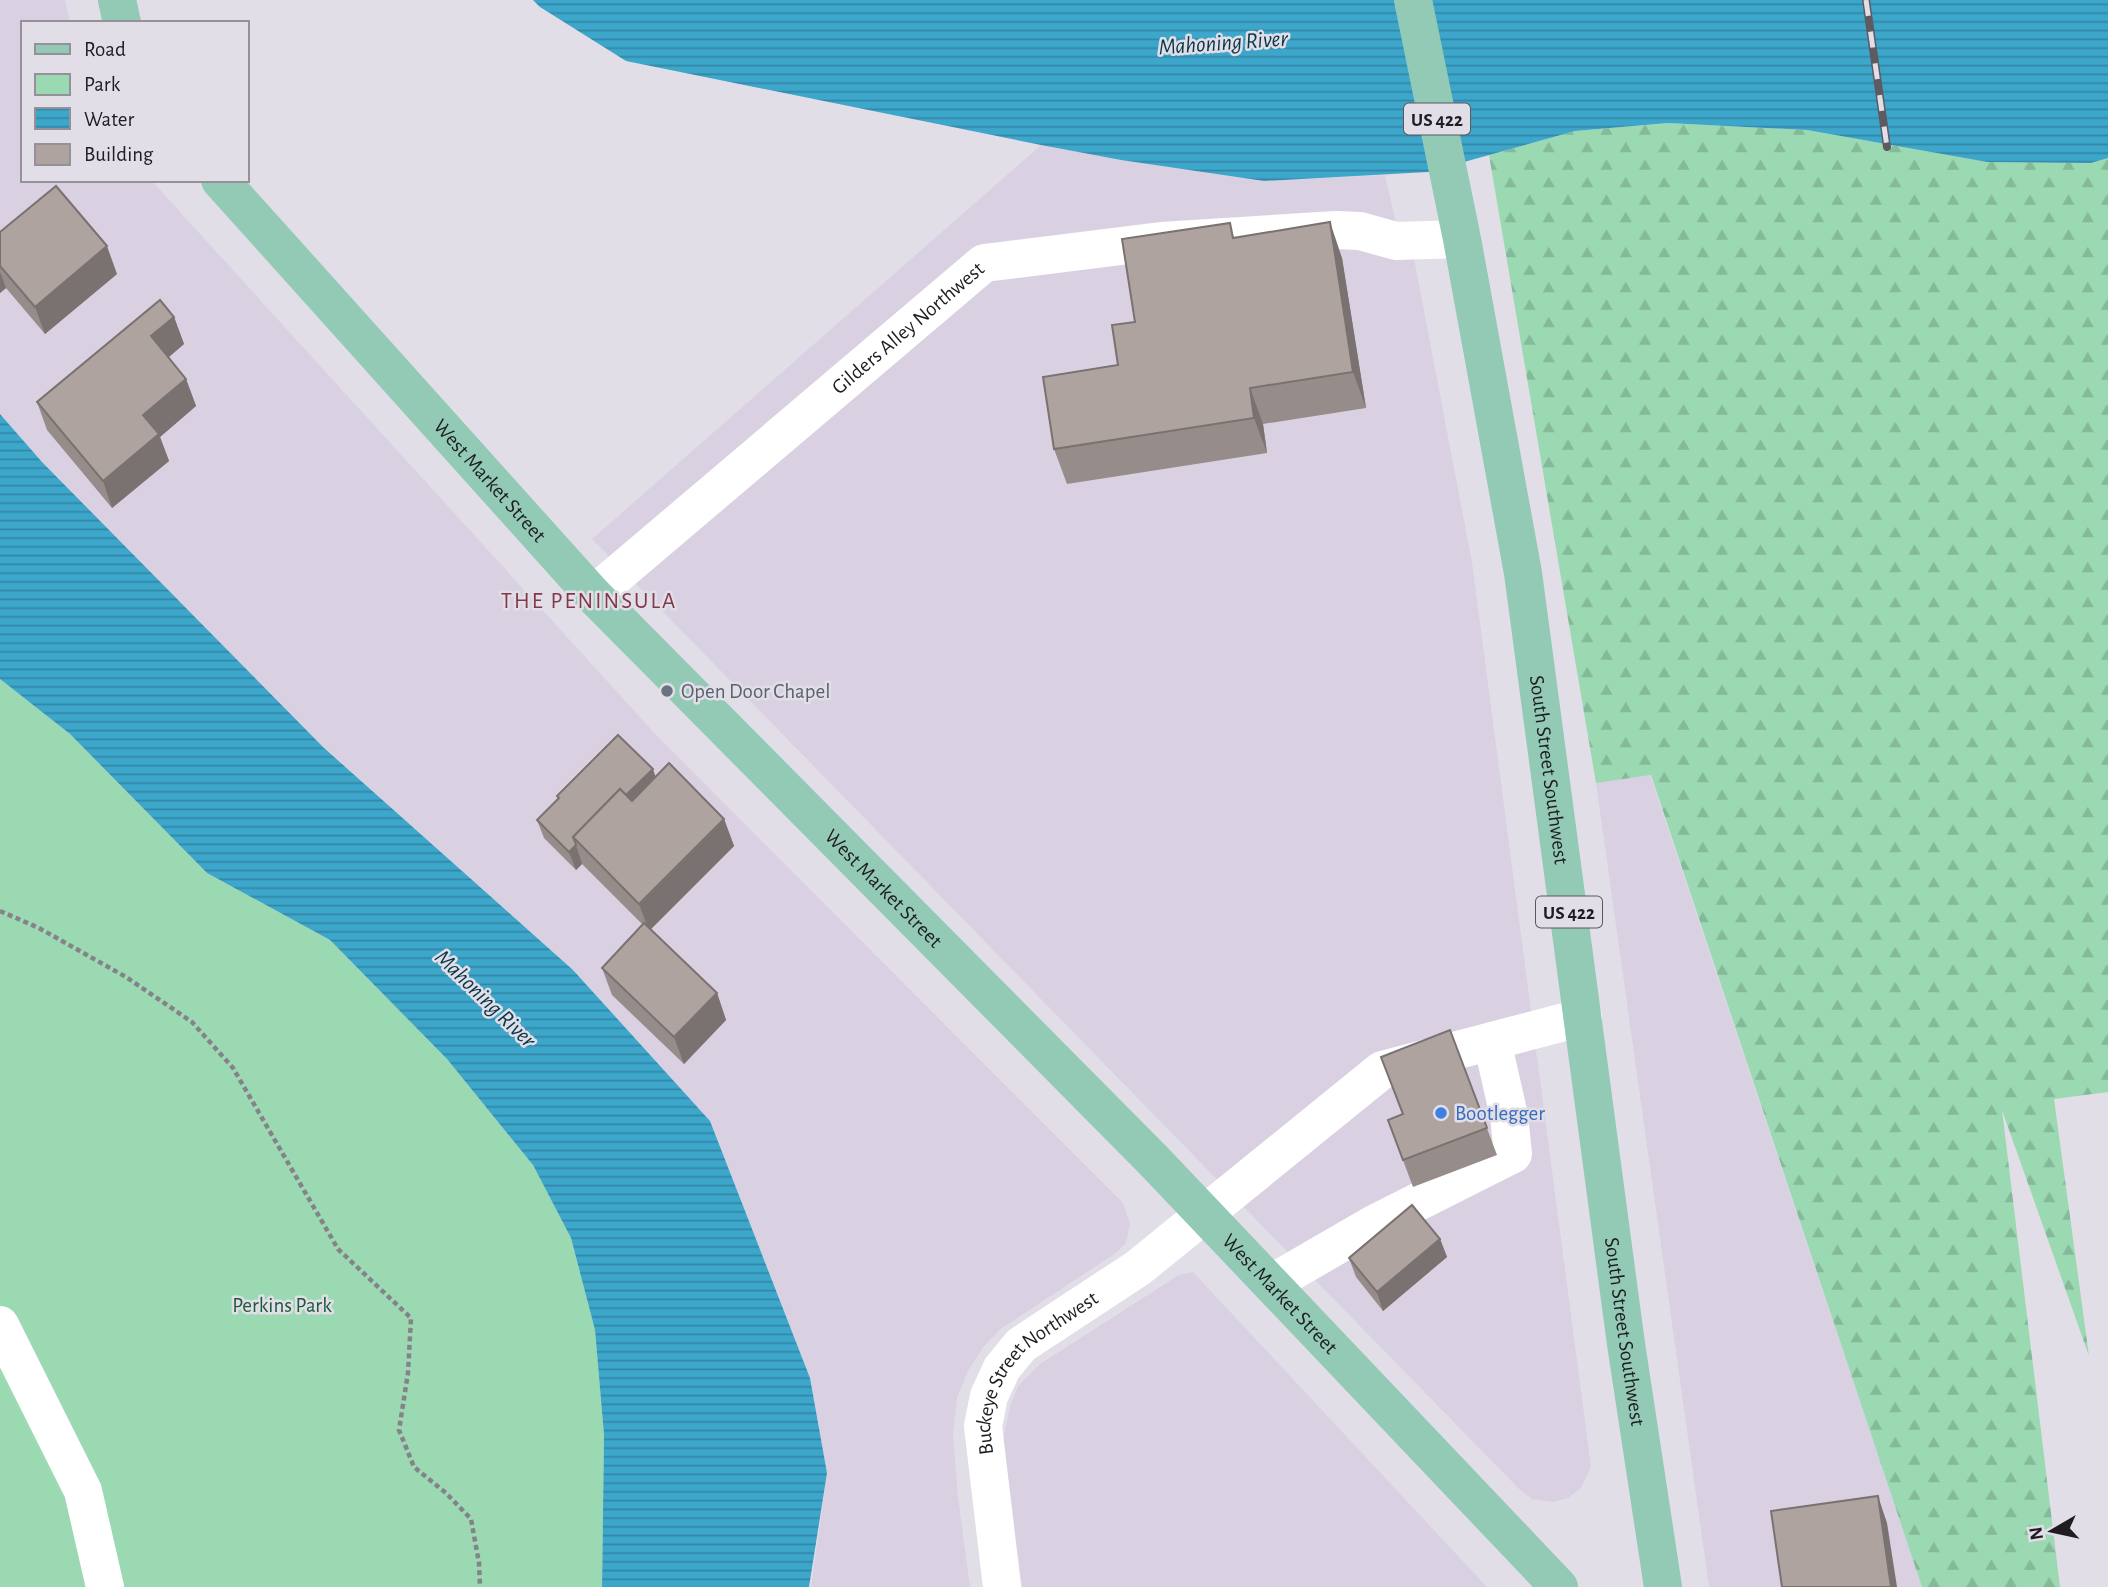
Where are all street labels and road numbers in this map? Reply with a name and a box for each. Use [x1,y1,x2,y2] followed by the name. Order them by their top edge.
[1404,104,1470,134] road number: US 422
[828,258,988,398] street label: Gilders Alley Northwest
[429,416,550,546] street label: West Market Street
[1526,674,1572,866] street label: South Street Southwest
[821,826,946,952] street label: West Market Street
[1536,896,1602,928] road number: US 422
[1218,1230,1342,1358] street label: West Market Street
[1601,1236,1648,1428] street label: South Street Southwest
[973,1287,1102,1456] street label: Buckeye Street Northwest

